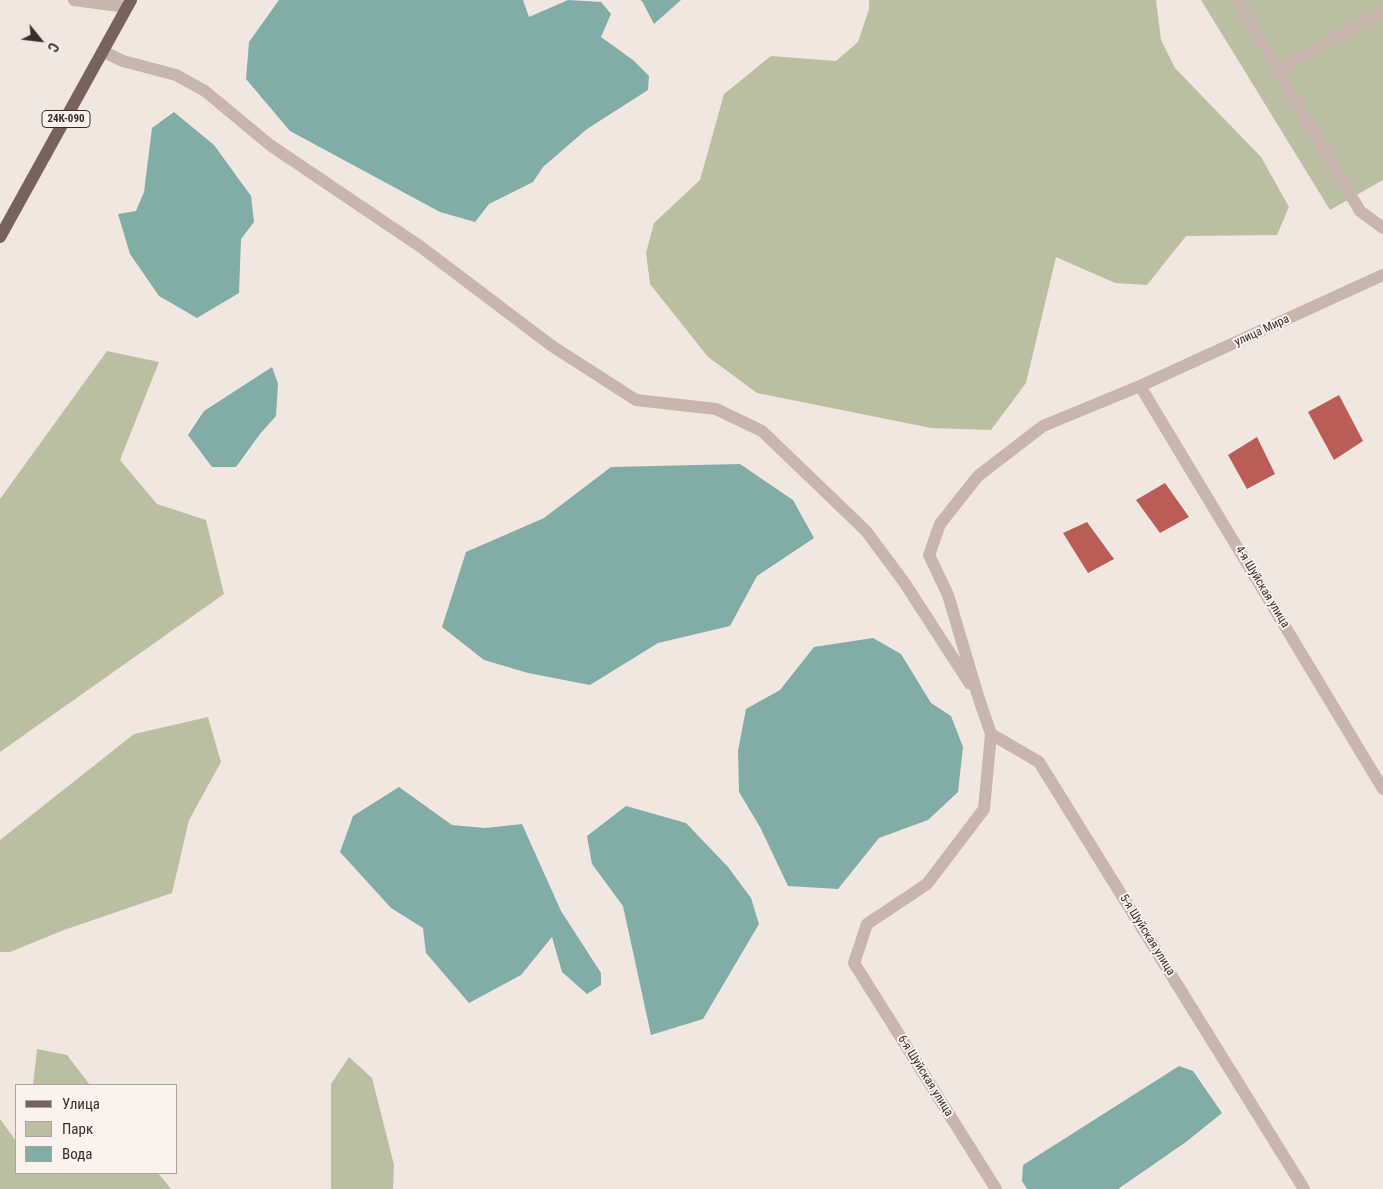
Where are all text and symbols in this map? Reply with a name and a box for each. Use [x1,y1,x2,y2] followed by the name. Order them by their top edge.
[15,15,65,65] north arrow
[44,40,62,55] text: С
[42,110,90,128] road number: 24К-090
[1232,312,1292,350] street label: улица Мира
[1232,543,1292,631] street label: 4-я Шуйская улица
[1116,892,1178,978] street label: 5-я Шуйская улица
[894,1033,956,1119] street label: 6-я Шуйская улица
[15,1084,178,1174] legend
[62,1095,100,1113] text: Улица
[62,1120,93,1138] text: Парк
[62,1145,92,1163] text: Вода

